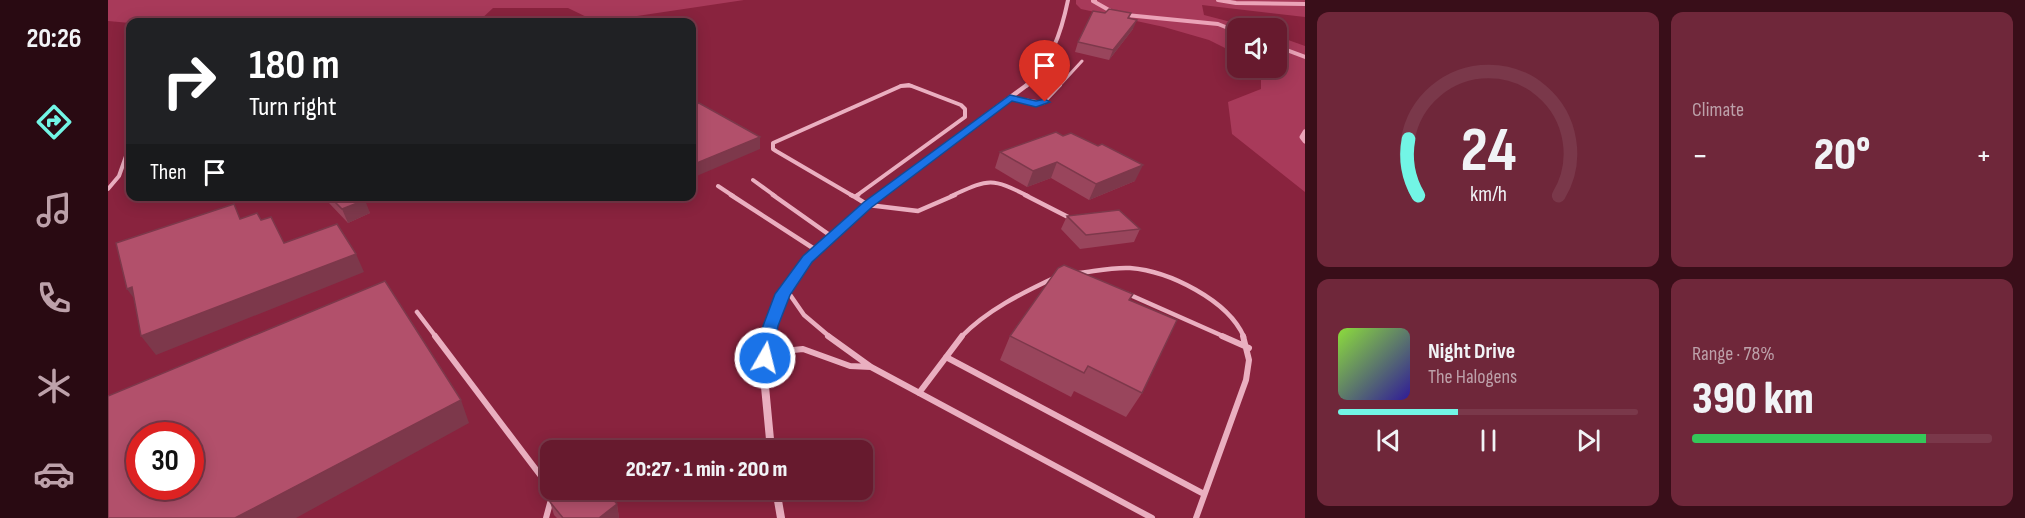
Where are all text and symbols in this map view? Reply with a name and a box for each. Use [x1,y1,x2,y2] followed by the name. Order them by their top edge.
[1227,18,1287,78] map controls
[1227,18,1287,78] button: sound
[27,23,81,55] text: 20:26
[249,40,340,91] text: 180 m
[1019,40,1070,102] pin
[150,42,228,120] icon: right
[1028,49,1061,82] icon: arrive
[249,91,336,123] text: Turn right
[1692,98,1744,122] text: Climate
[33,101,75,143] icon: directions
[1460,114,1516,189] text: 24
[1814,128,1870,183] text: 20°
[1692,136,1708,176] text: −
[1976,136,1992,176] text: +
[198,156,231,189] icon: arrive
[150,159,186,186] text: Then
[1469,183,1507,208] text: km/h
[33,189,75,231] icon: music
[33,277,75,319] icon: phone
[733,326,797,390] position arrow
[1428,338,1515,365] text: Night Drive
[1692,342,1775,366] text: Range · 78%
[33,365,75,407] icon: climate
[1428,365,1517,389] text: The Halogens
[1692,372,1814,427] text: 390 km
[126,422,204,500] speed limit sign: 30
[1372,424,1405,457] icon: previous
[1472,424,1505,457] icon: pause
[1572,424,1605,457] icon: next
[33,453,75,495] icon: car
[626,456,787,483] text: 20:27 · 1 min · 200 m

